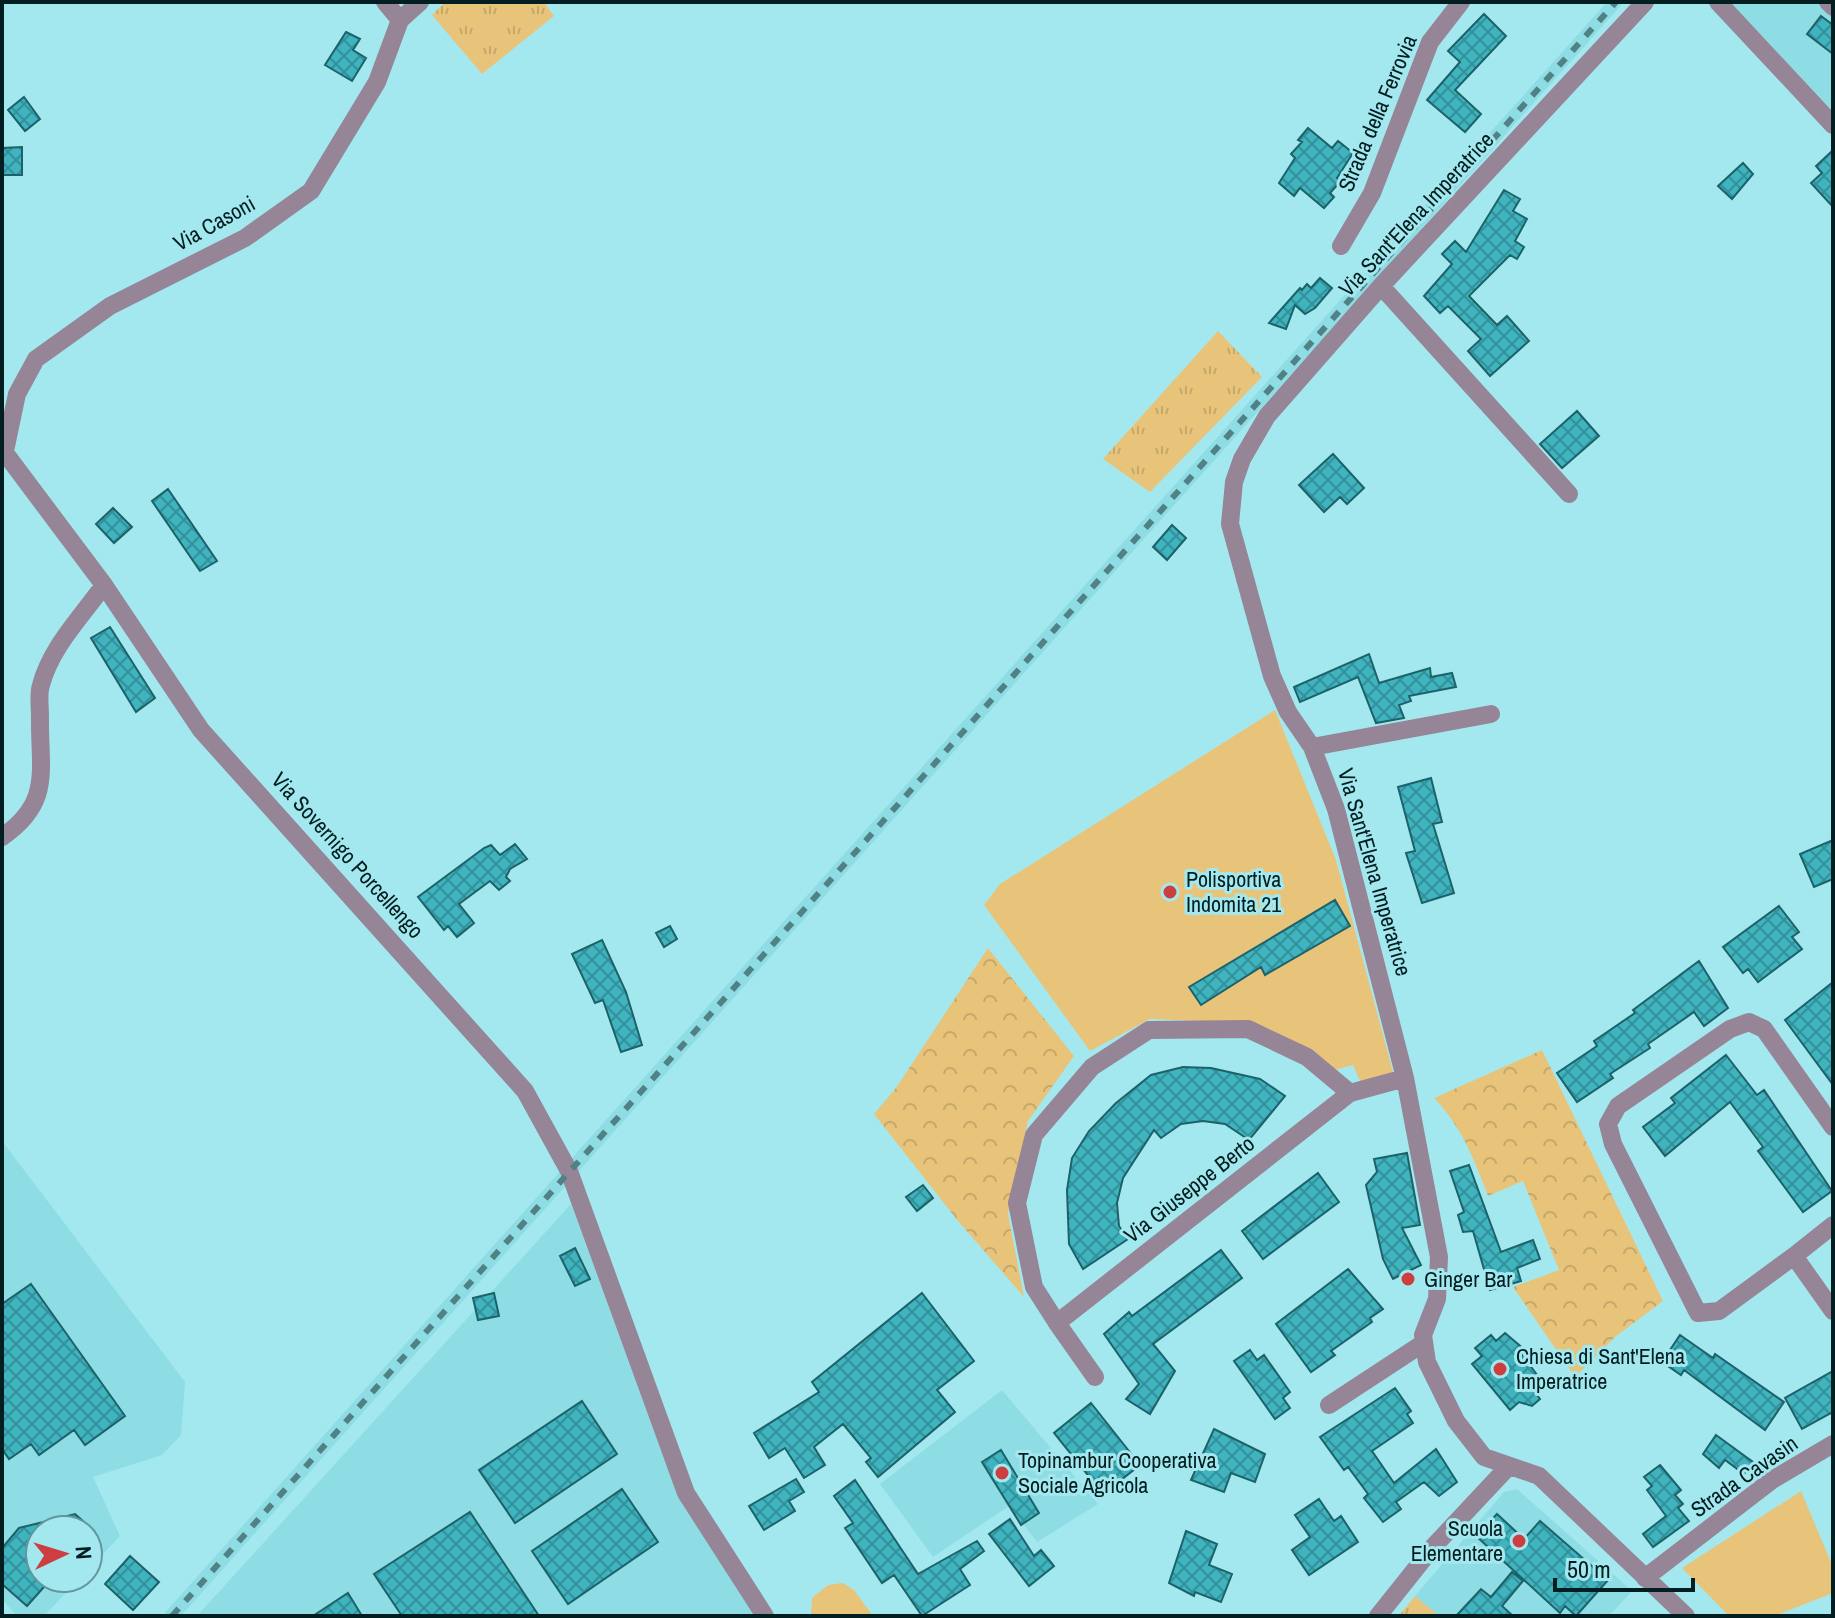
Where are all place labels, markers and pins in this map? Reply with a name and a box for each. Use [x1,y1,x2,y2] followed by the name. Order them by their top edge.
[1186,864,1281,919] place label: Polisportiva Indomita 21
[1161,883,1179,901] marker: Polisportiva Indomita 21
[1424,1264,1512,1294] place label: Ginger Bar
[1399,1270,1417,1288] marker: Ginger Bar
[1516,1341,1685,1396] place label: Chiesa di Sant'Elena Imperatrice
[1491,1360,1509,1378] marker: Chiesa di Sant'Elena Imperatrice
[1018,1445,1217,1500] place label: Topinambur Cooperativa Sociale Agricola
[993,1464,1011,1482] marker: Topinambur Cooperativa Sociale Agricola
[1411,1513,1503,1568] place label: Scuola Elementare
[1510,1532,1528,1550] marker: Scuola Elementare

